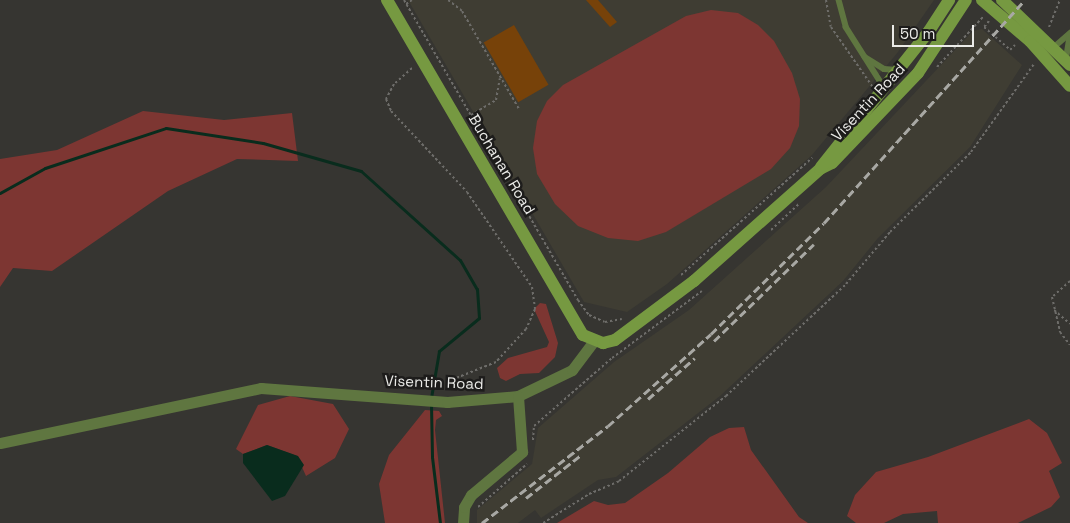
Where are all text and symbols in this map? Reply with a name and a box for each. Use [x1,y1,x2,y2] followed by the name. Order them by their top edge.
[895,15,978,47] scale bar
[900,24,935,43] text: 50 m
[828,60,908,144] street label: Visentin Road
[465,111,539,217] street label: Buchanan Road
[384,371,484,393] street label: Visentin Road

